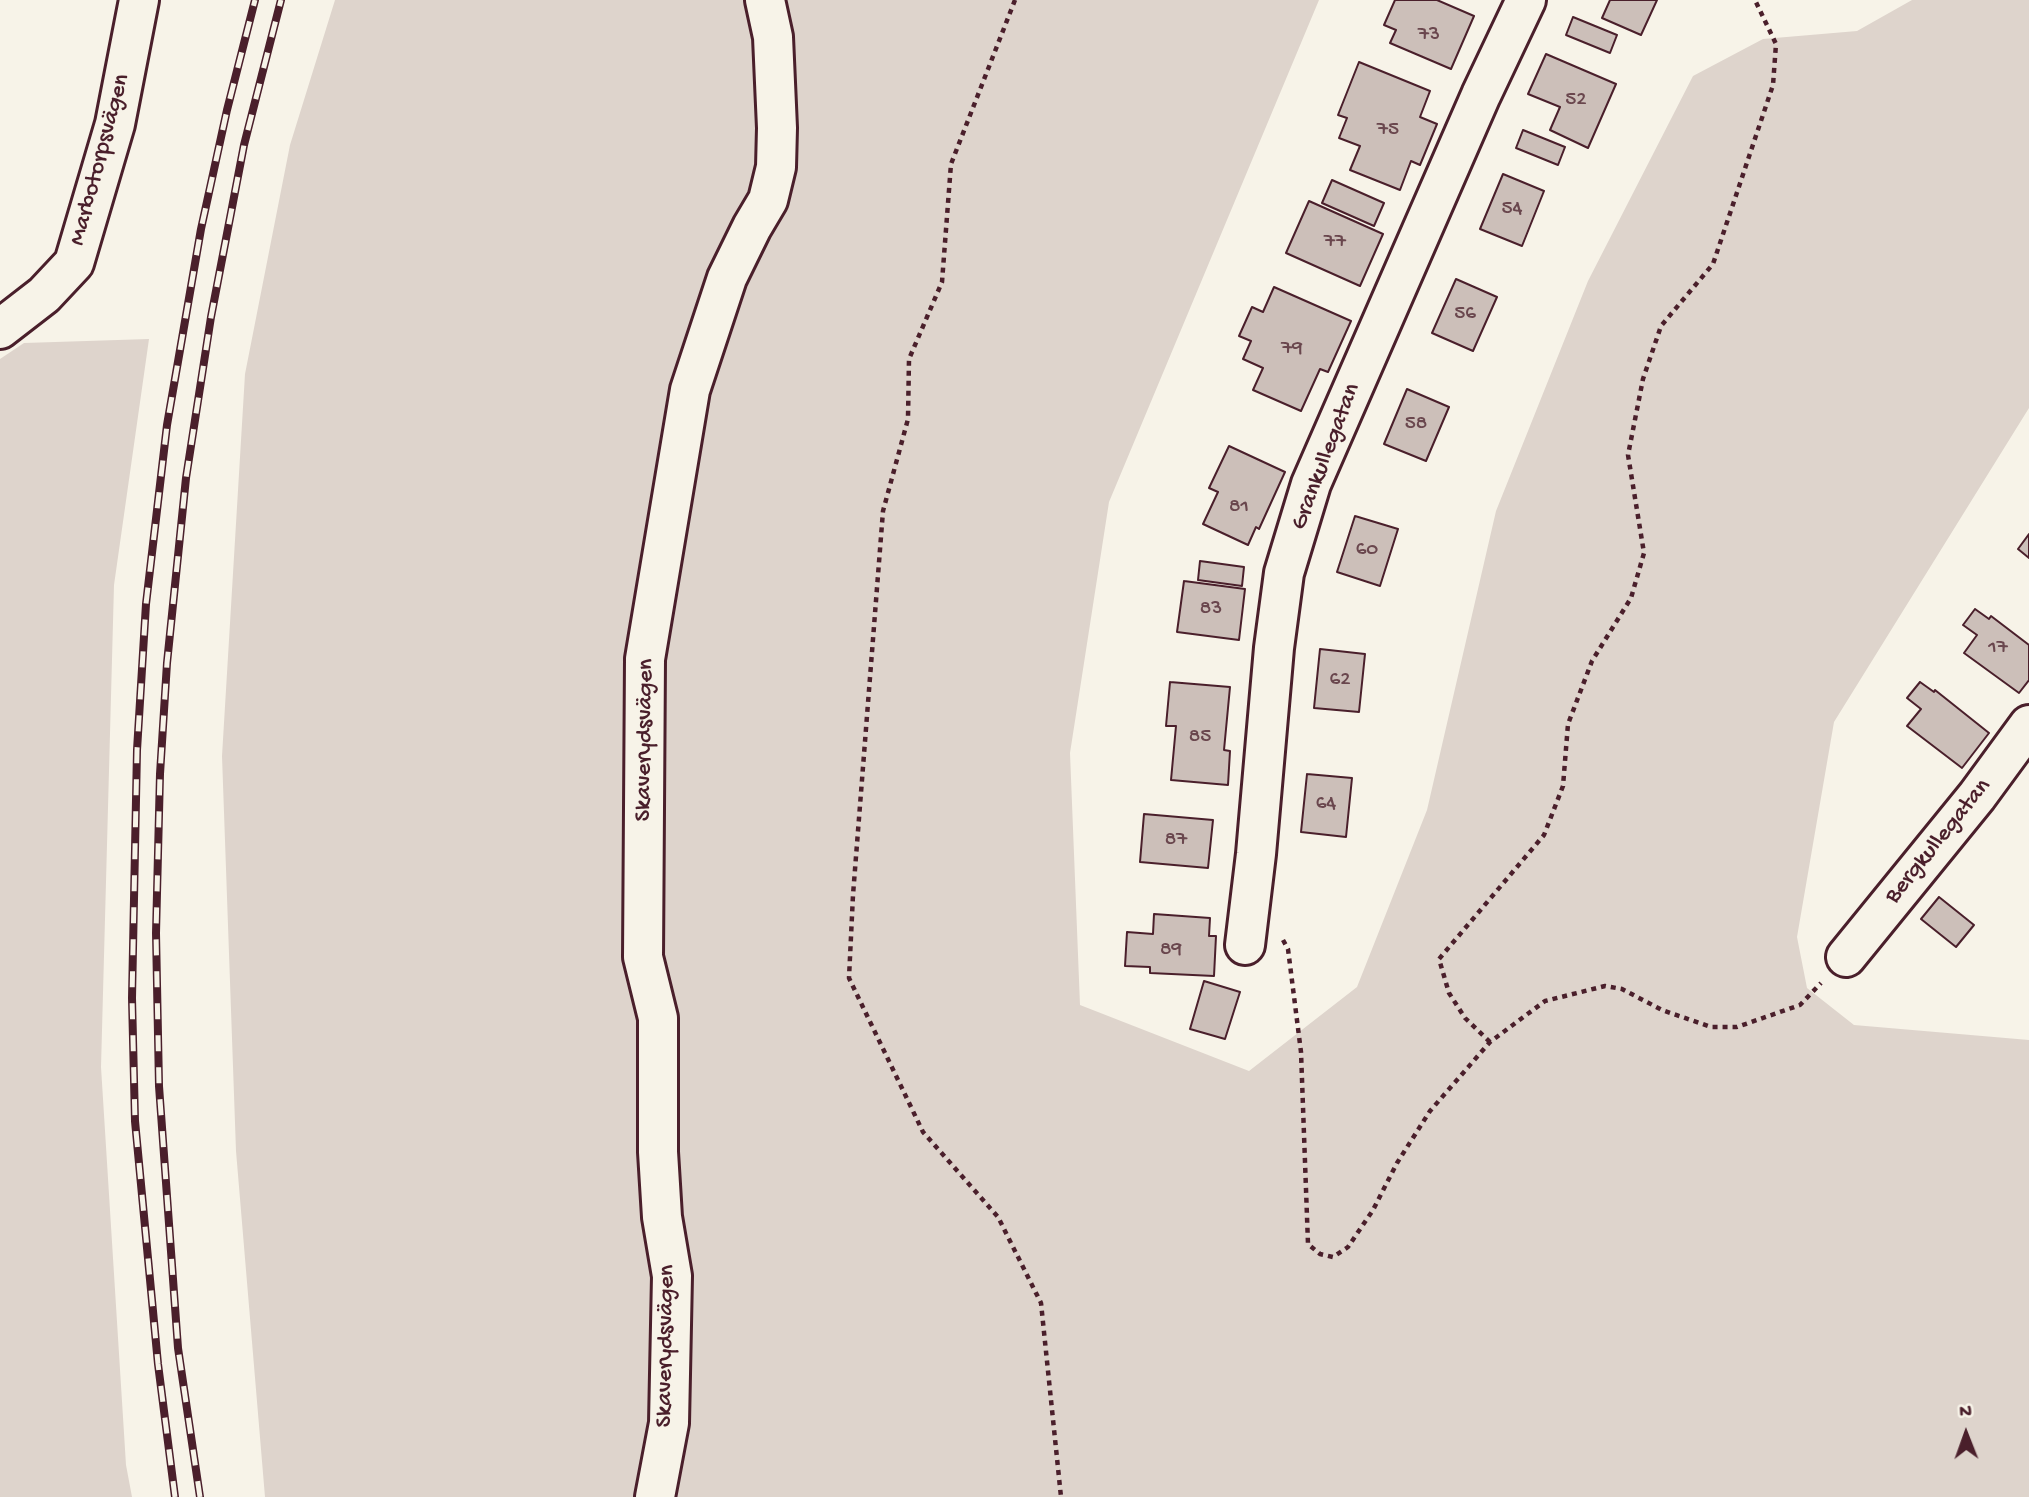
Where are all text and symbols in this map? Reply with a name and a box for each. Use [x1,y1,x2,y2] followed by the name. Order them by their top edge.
[1418,23,1440,49] house number: 73
[64,71,138,249] street label: Marbotorpsvägen
[1565,88,1587,114] house number: 52
[1377,118,1399,144] house number: 75
[1502,197,1522,223] house number: 54
[1324,230,1346,256] house number: 77
[1454,302,1476,328] house number: 56
[1281,337,1303,363] house number: 79
[1286,380,1368,534] street label: Grankullegatan
[1405,412,1427,438] house number: 58
[1229,495,1249,521] house number: 81
[1356,538,1378,564] house number: 60
[1200,597,1222,623] house number: 83
[1988,636,2008,662] house number: 17
[630,658,662,822] street label: Skaverydsvägen
[1330,668,1350,694] house number: 62
[1189,725,1211,751] house number: 85
[1880,773,1998,911] street label: Bergkullegatan
[1316,792,1336,818] house number: 64
[1165,828,1187,854] house number: 87
[1160,938,1182,964] house number: 89
[651,1264,683,1428] street label: Skaverydsvägen
[1931,1399,2001,1469] north arrow
[1959,1401,1972,1424] text: N

